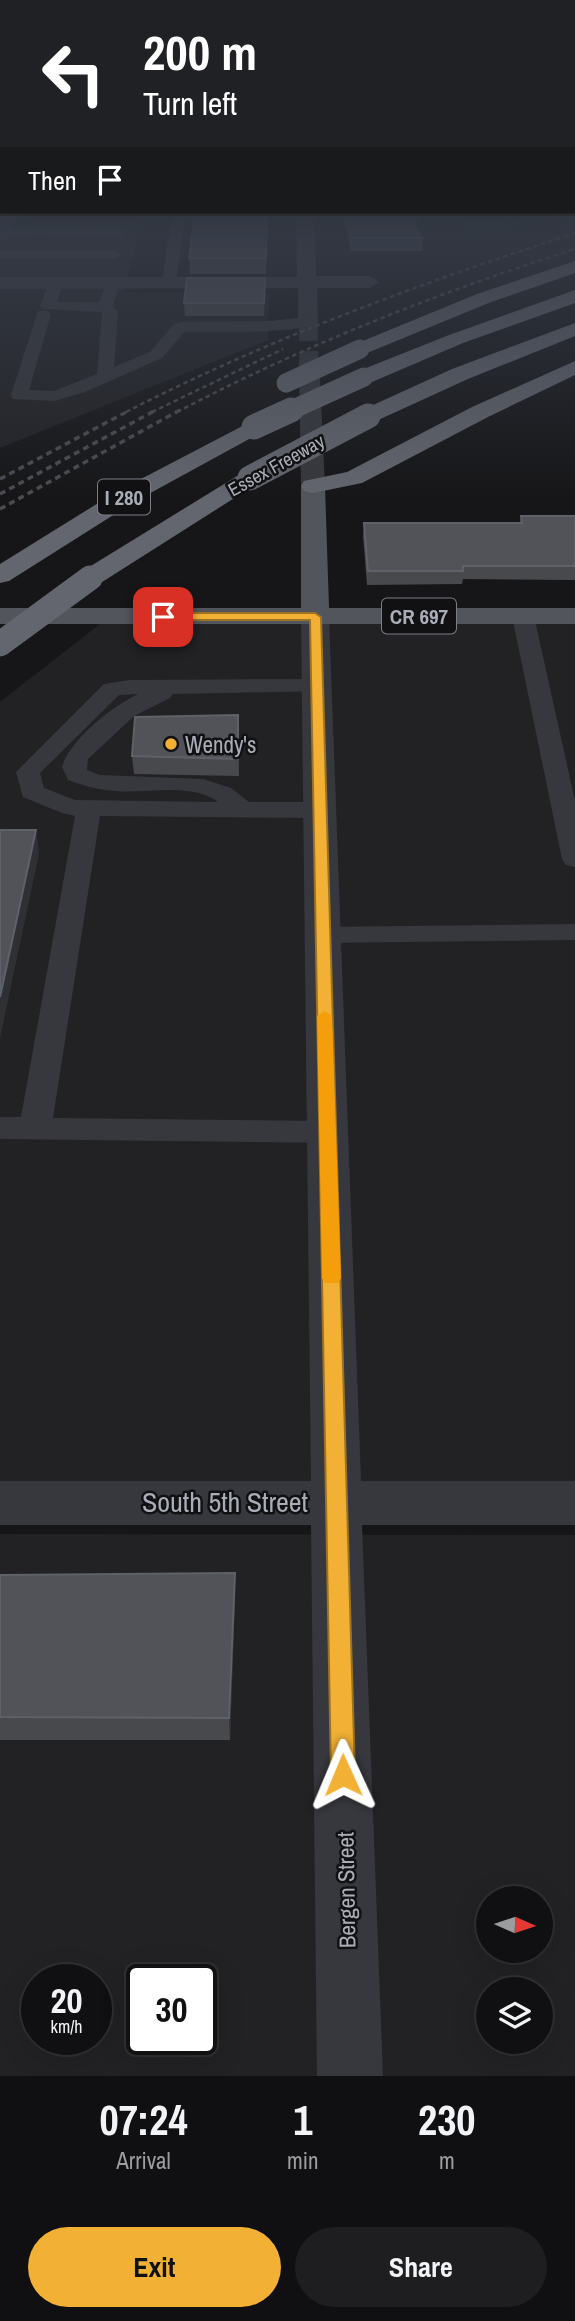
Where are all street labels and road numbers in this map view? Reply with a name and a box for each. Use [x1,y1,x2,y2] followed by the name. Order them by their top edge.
[223,428,329,502] street label: Essex Freeway
[98,480,150,514] road number: I 280
[382,598,456,634] road number: CR 697
[142,1483,308,1521] street label: South 5th Street
[329,1832,363,1948] street label: Bergen Street

